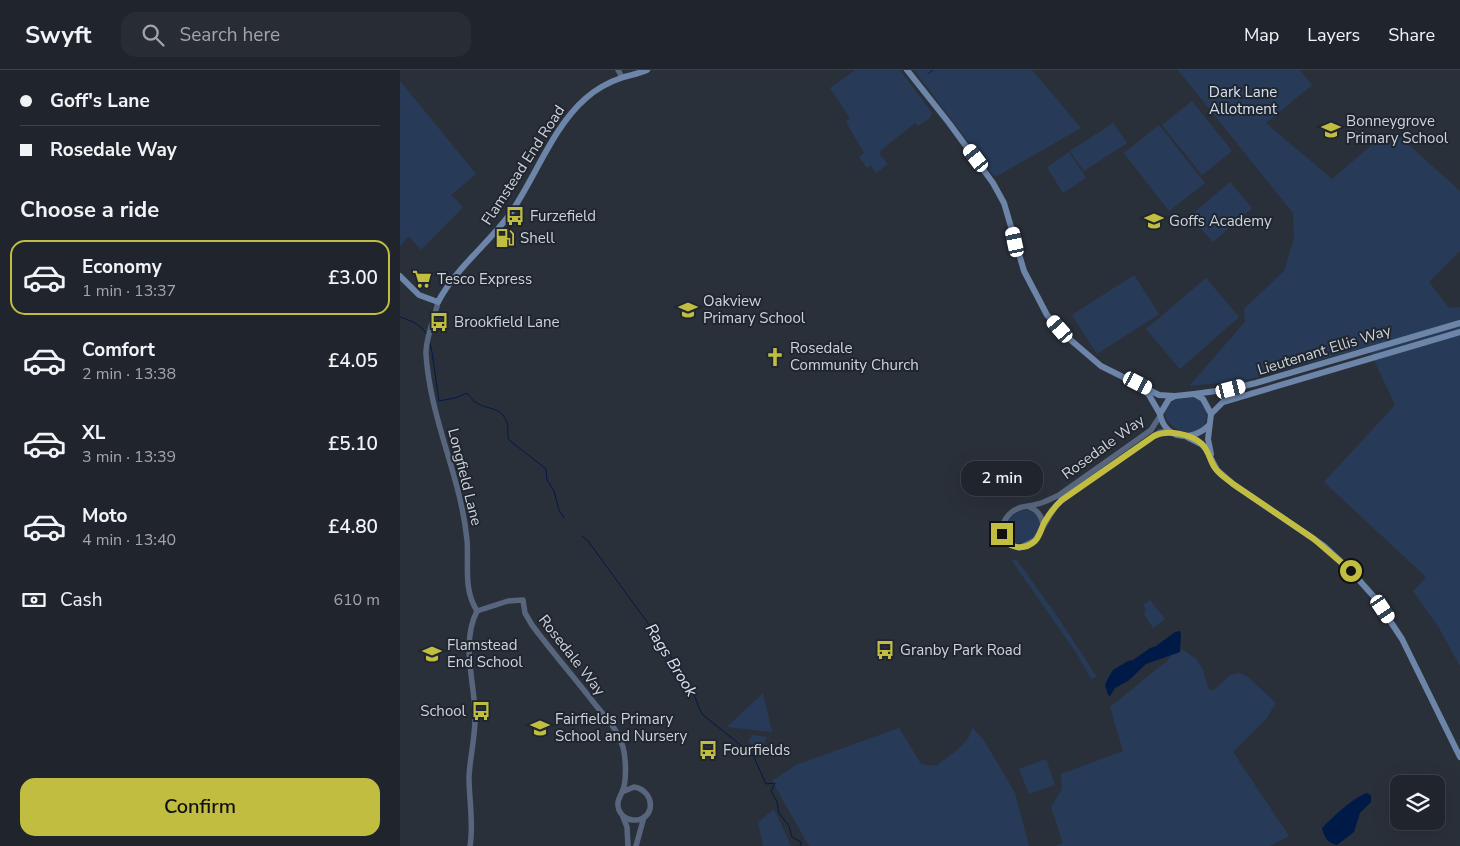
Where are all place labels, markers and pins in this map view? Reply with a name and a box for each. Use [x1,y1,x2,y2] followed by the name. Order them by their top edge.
[1346,111,1449,148] place label: Bonneygrove Primary School
[1320,119,1342,141] school or university icon: Bonneygrove Primary School
[504,205,526,227] bus stop icon: Furzefield
[530,206,596,226] place label: Furzefield
[1143,210,1165,232] school or university icon: Goffs Academy
[1169,211,1272,231] place label: Goffs Academy
[494,227,516,249] fuel station icon: Shell
[520,228,555,248] place label: Shell
[411,268,433,290] supermarket icon: Tesco Express
[437,269,532,289] place label: Tesco Express
[703,291,806,328] place label: Oakview Primary School
[677,299,699,321] school or university icon: Oakview Primary School
[428,311,450,333] bus stop icon: Brookfield Lane
[454,312,560,332] place label: Brookfield Lane
[790,338,919,375] place label: Rosedale Community Church
[764,346,786,368] church icon: Rosedale Community Church
[447,635,523,672] place label: Flamstead End School
[874,639,896,661] bus stop icon: Granby Park Road
[900,640,1022,660] place label: Granby Park Road
[421,643,443,665] school or university icon: Flamstead End School
[470,700,492,722] bus stop icon: School
[420,701,467,721] place label: School
[555,709,688,746] place label: Fairfields Primary School and Nursery
[529,717,551,739] school or university icon: Fairfields Primary School and Nursery
[697,739,719,761] bus stop icon: Fourfields
[723,740,790,760] place label: Fourfields

